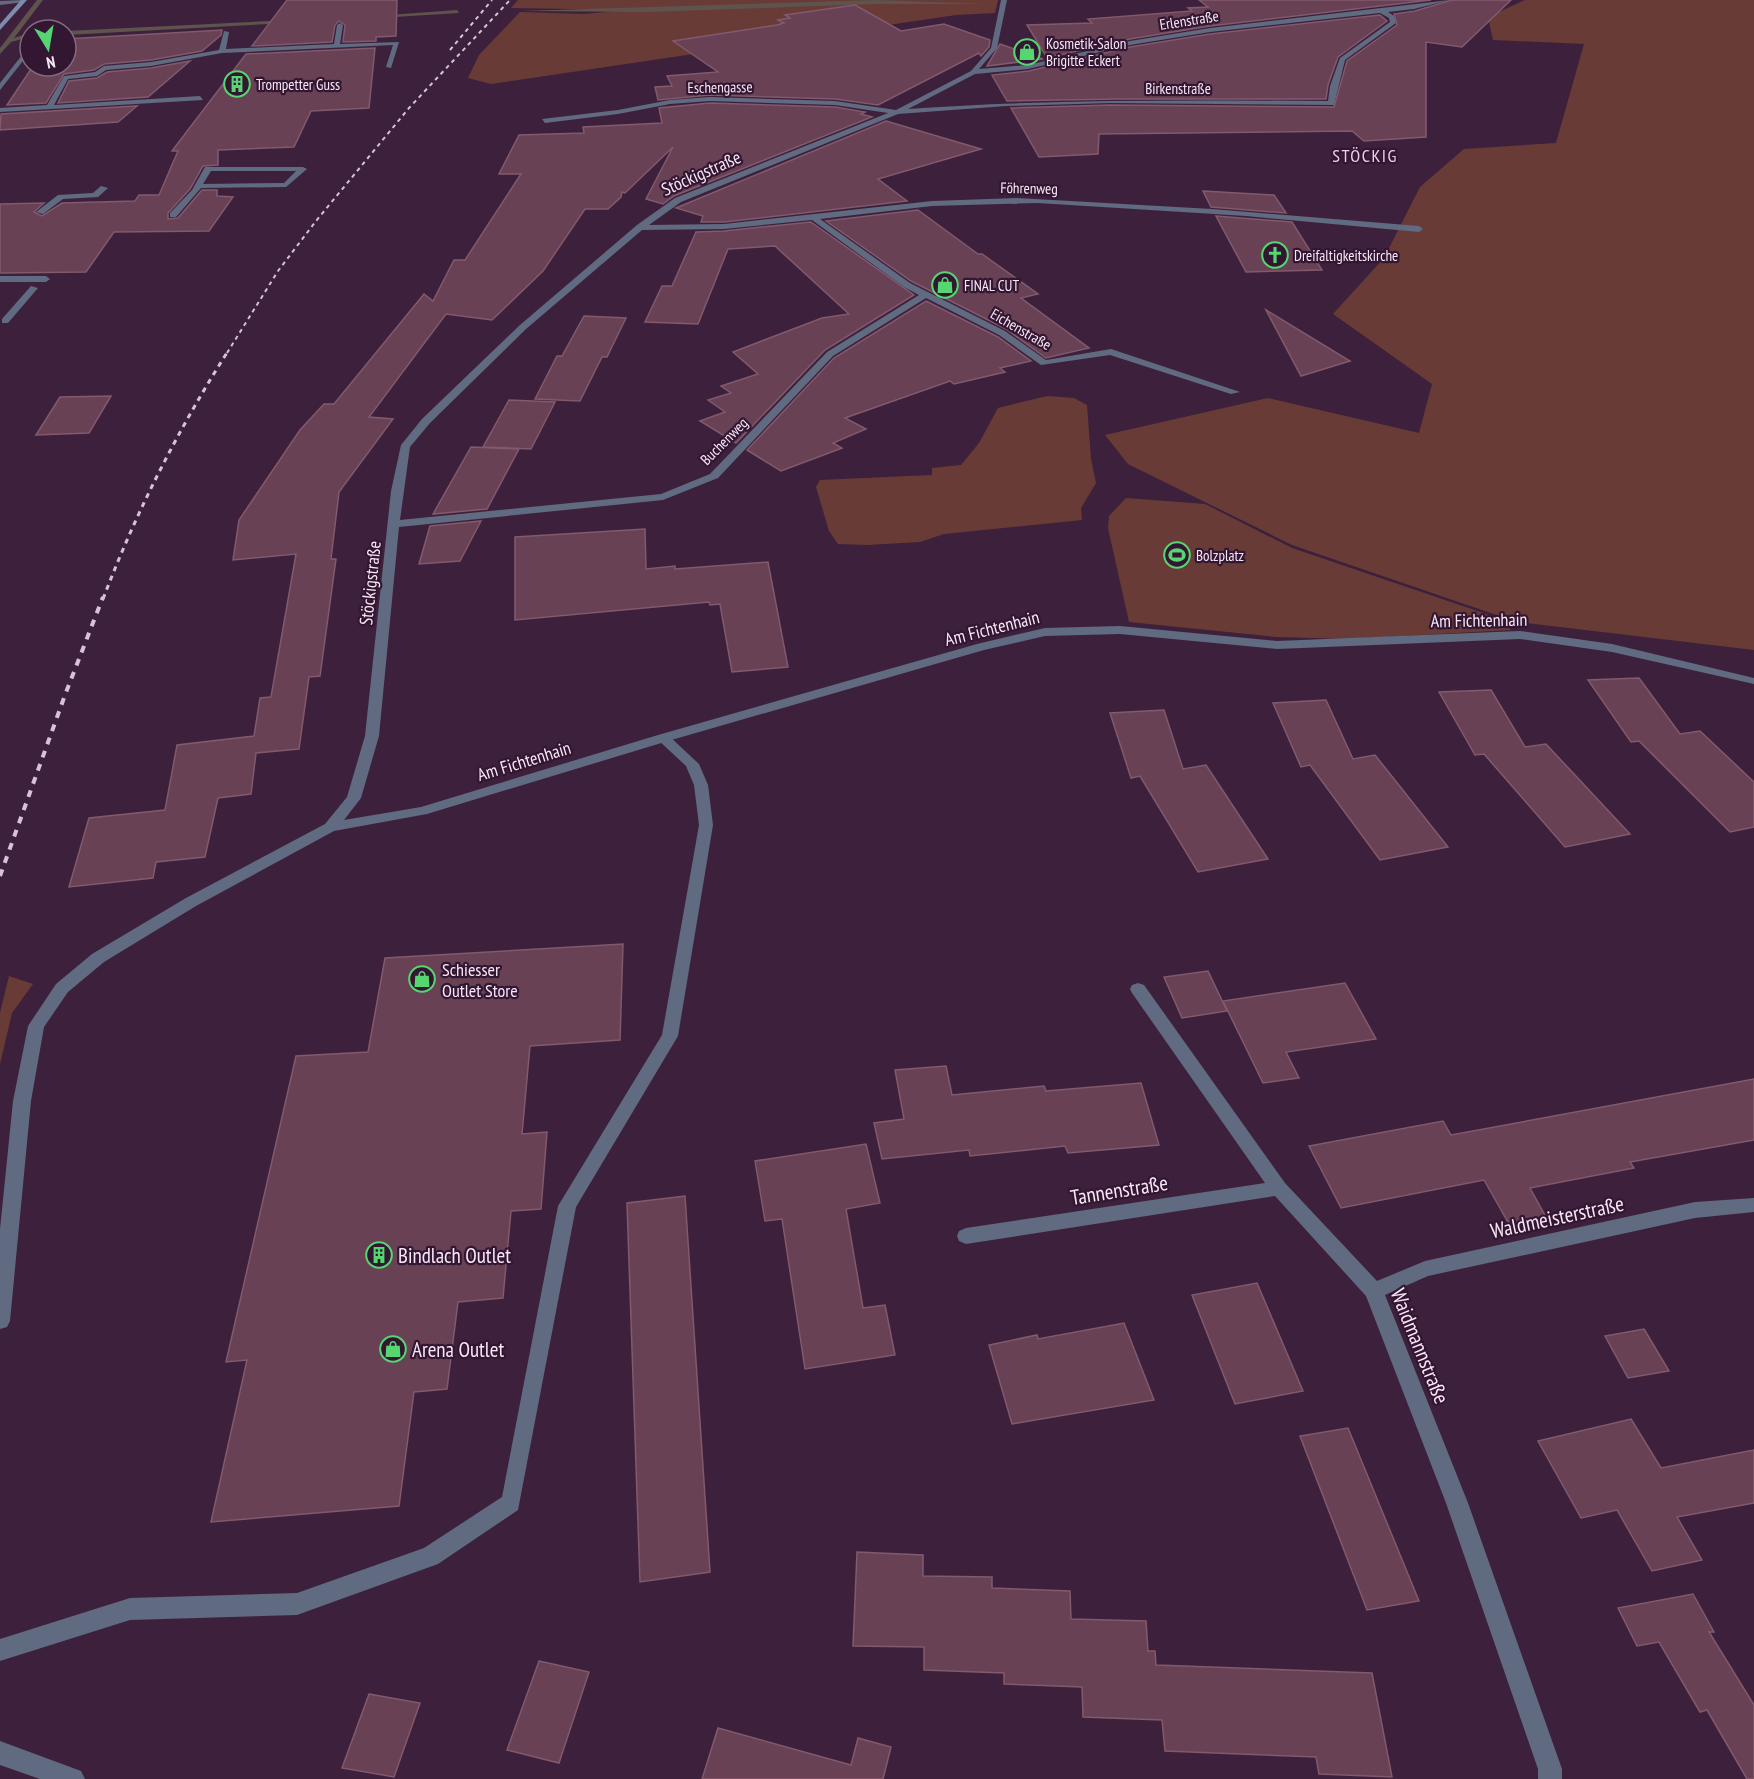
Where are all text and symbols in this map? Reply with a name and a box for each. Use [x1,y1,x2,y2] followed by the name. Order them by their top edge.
[1158,6,1220,34] street label: Erlenstraße
[18,18,78,78] north arrow
[1046,34,1126,70] place label: Kosmetik-Salon Brigitte Eckert
[1012,37,1042,67] shop icon: Kosmetik-Salon Brigitte Eckert
[45,52,57,73] text: N
[222,69,252,99] building icon: Trompetter Guss
[256,75,340,94] place label: Trompetter Guss
[687,77,753,97] street label: Eschengasse
[1145,79,1211,98] street label: Birkenstraße
[1332,144,1398,167] district label: STÖCKIG
[658,145,744,201] street label: Stöckigstraße
[1000,178,1058,198] street label: Föhrenweg
[1260,240,1290,270] church icon: Dreifaltigkeitskirche
[1294,246,1398,265] place label: Dreifaltigkeitskirche
[930,270,960,300] shop icon: FINAL CUT
[964,276,1019,295] place label: FINAL CUT
[987,304,1055,354] street label: Eichenstraße
[696,413,752,469] street label: Buchenweg
[354,540,386,626] street label: Stöckigstraße
[1162,540,1192,570] sports icon: Bolzplatz
[1196,546,1244,565] place label: Bolzplatz
[942,605,1042,651] street label: Am Fichtenhain
[1430,608,1528,632] street label: Am Fichtenhain
[474,736,574,786] street label: Am Fichtenhain
[442,958,518,1002] place label: Schiesser Outlet Store
[407,964,437,994] shop icon: Schiesser Outlet Store
[1068,1169,1170,1211] street label: Tannenstraße
[1488,1190,1626,1244] street label: Waldmeisterstraße
[364,1240,394,1270] building icon: Bindlach Outlet
[398,1242,511,1269] place label: Bindlach Outlet
[1385,1284,1455,1408] street label: Waidmannstraße
[378,1334,408,1364] shop icon: Arena Outlet
[412,1336,504,1363] place label: Arena Outlet

